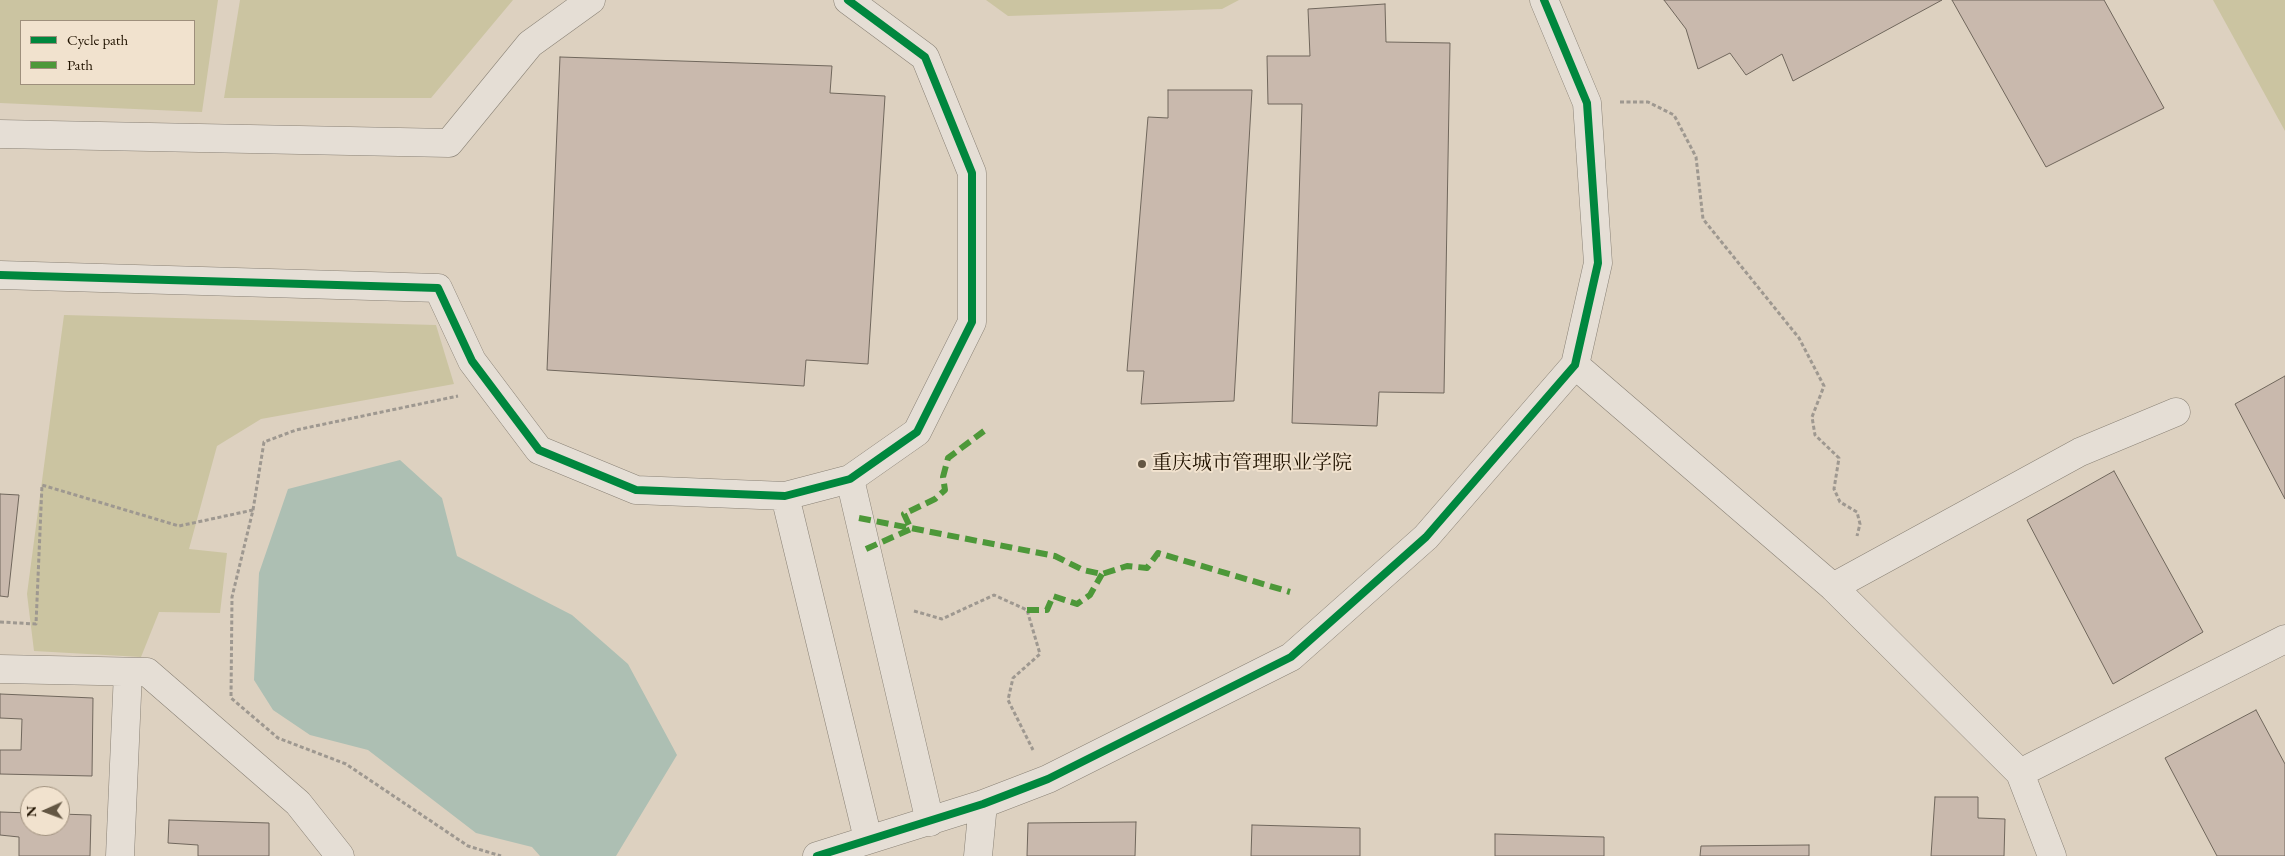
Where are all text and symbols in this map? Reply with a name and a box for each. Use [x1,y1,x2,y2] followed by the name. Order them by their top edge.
[20,20,195,85] legend
[67,30,128,49] text: Cycle path
[67,55,93,74] text: Path
[1152,452,1352,476] place label: 重庆城市管理职业学院
[1136,458,1148,470] marker: 重庆城市管理职业学院
[20,786,70,836] north arrow
[22,806,40,817] text: N

